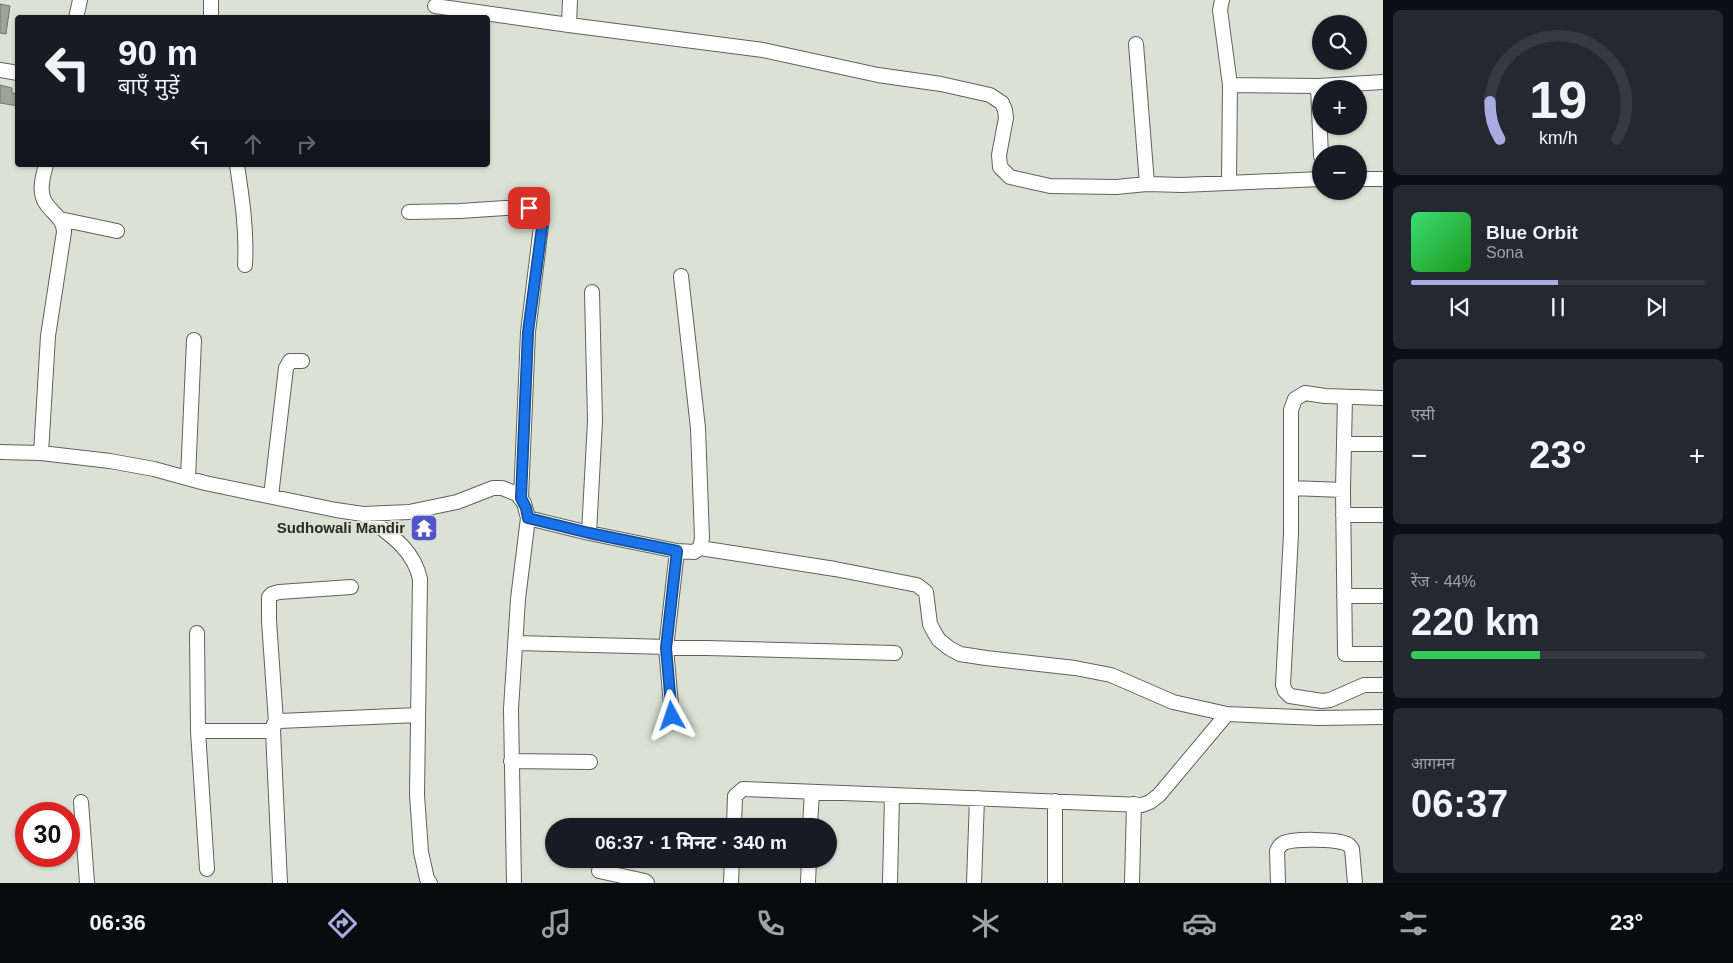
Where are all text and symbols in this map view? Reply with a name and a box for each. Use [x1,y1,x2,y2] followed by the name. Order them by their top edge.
[1312,15,1367,200] map controls
[1312,15,1367,70] button: search
[118,33,198,72] text: 90 m
[35,35,100,100] icon: left
[1529,71,1587,129] text: 19
[118,74,179,99] text: बाएँ मुड़ें
[1312,80,1367,135] button: +
[1539,128,1577,148] text: km/h
[186,130,214,158] icon: left
[239,130,267,158] icon: ahead
[292,130,320,158] icon: right
[1312,145,1367,200] button: −
[508,187,550,229] pin
[515,194,543,222] icon: arrive
[1486,222,1578,243] text: Blue Orbit
[1486,244,1523,261] text: Sona
[1446,293,1474,321] icon: previous
[1544,293,1572,321] icon: pause
[1642,293,1670,321] icon: next
[1411,406,1435,423] text: एसी
[1529,434,1587,476] text: 23°
[1411,440,1427,471] text: −
[1689,440,1705,471] text: +
[409,513,439,543] temple icon: Sudhowali Mandir
[277,519,405,536] place label: Sudhowali Mandir
[1411,573,1476,590] text: रेंज · 44%
[1411,601,1540,643] text: 220 km
[645,689,697,741] position arrow
[1411,755,1455,772] text: आगमन
[1411,783,1508,825] text: 06:37
[15,802,80,867] speed limit sign: 30
[595,832,787,853] text: 06:37 · 1 मिनट · 340 m
[325,906,360,941] icon: directions
[539,906,574,941] icon: music
[753,906,788,941] icon: phone
[968,906,1003,941] icon: climate
[1182,906,1217,941] icon: car
[1396,906,1431,941] icon: filters
[90,910,146,935] text: 06:36
[1610,910,1643,935] text: 23°

